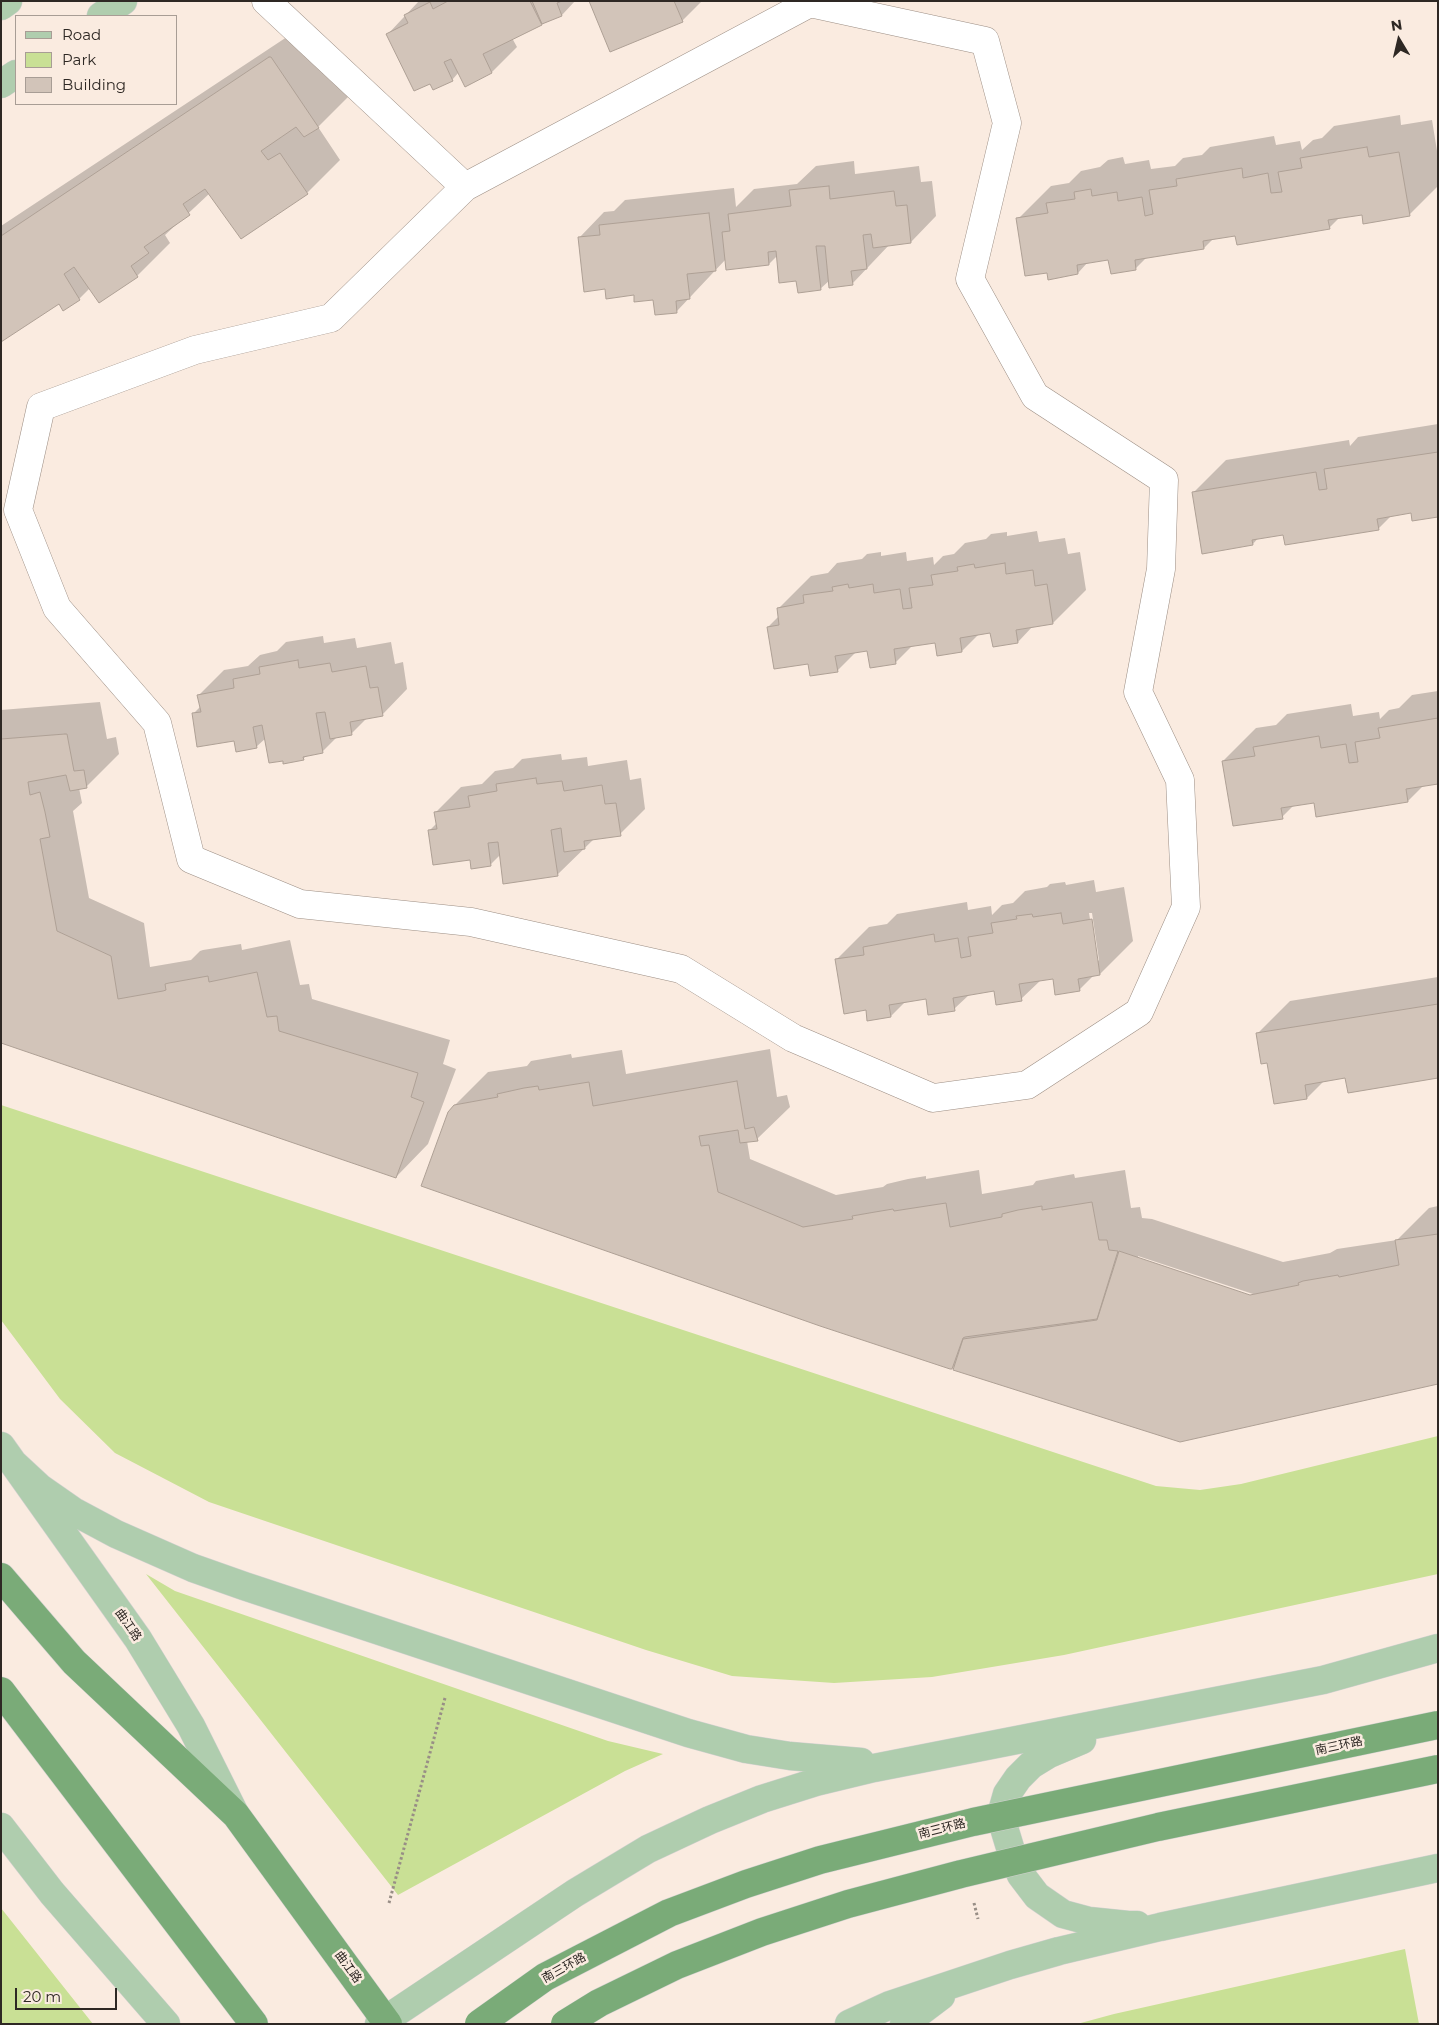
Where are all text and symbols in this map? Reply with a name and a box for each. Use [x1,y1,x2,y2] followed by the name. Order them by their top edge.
[15,15,178,105] legend
[1374,15,1424,65] north arrow
[1390,15,1404,35] text: N
[62,25,101,44] text: Road
[62,50,96,69] text: Park
[62,75,126,94] text: Building
[112,1606,144,1644] street label: 曲江路
[1314,1734,1364,1758] street label: 南三环路
[917,1816,967,1842] street label: 南三环路
[332,1948,364,1986] street label: 曲江路
[540,1950,588,1986] street label: 南三环路
[18,1978,120,2010] scale bar
[23,1987,61,2006] text: 20 m

